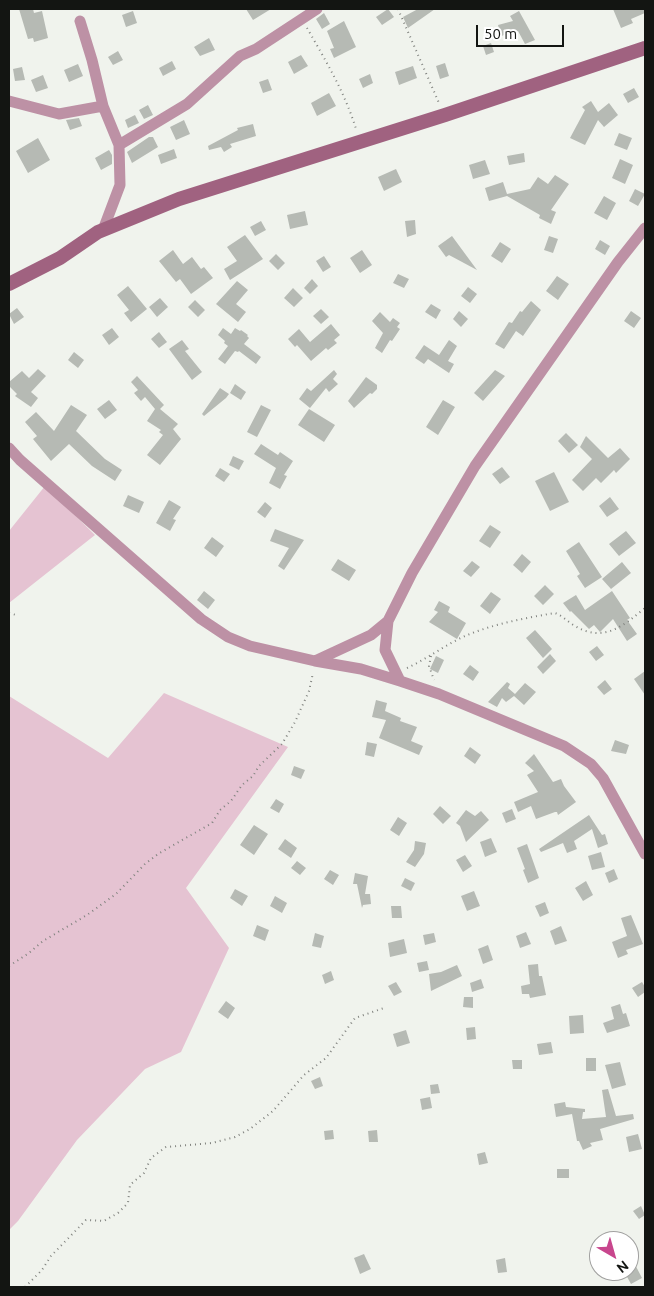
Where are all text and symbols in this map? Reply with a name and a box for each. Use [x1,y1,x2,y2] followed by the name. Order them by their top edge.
[479,15,566,47] scale bar
[484,25,517,42] text: 50 m
[589,1231,639,1281] north arrow
[614,1258,632,1277] text: N

